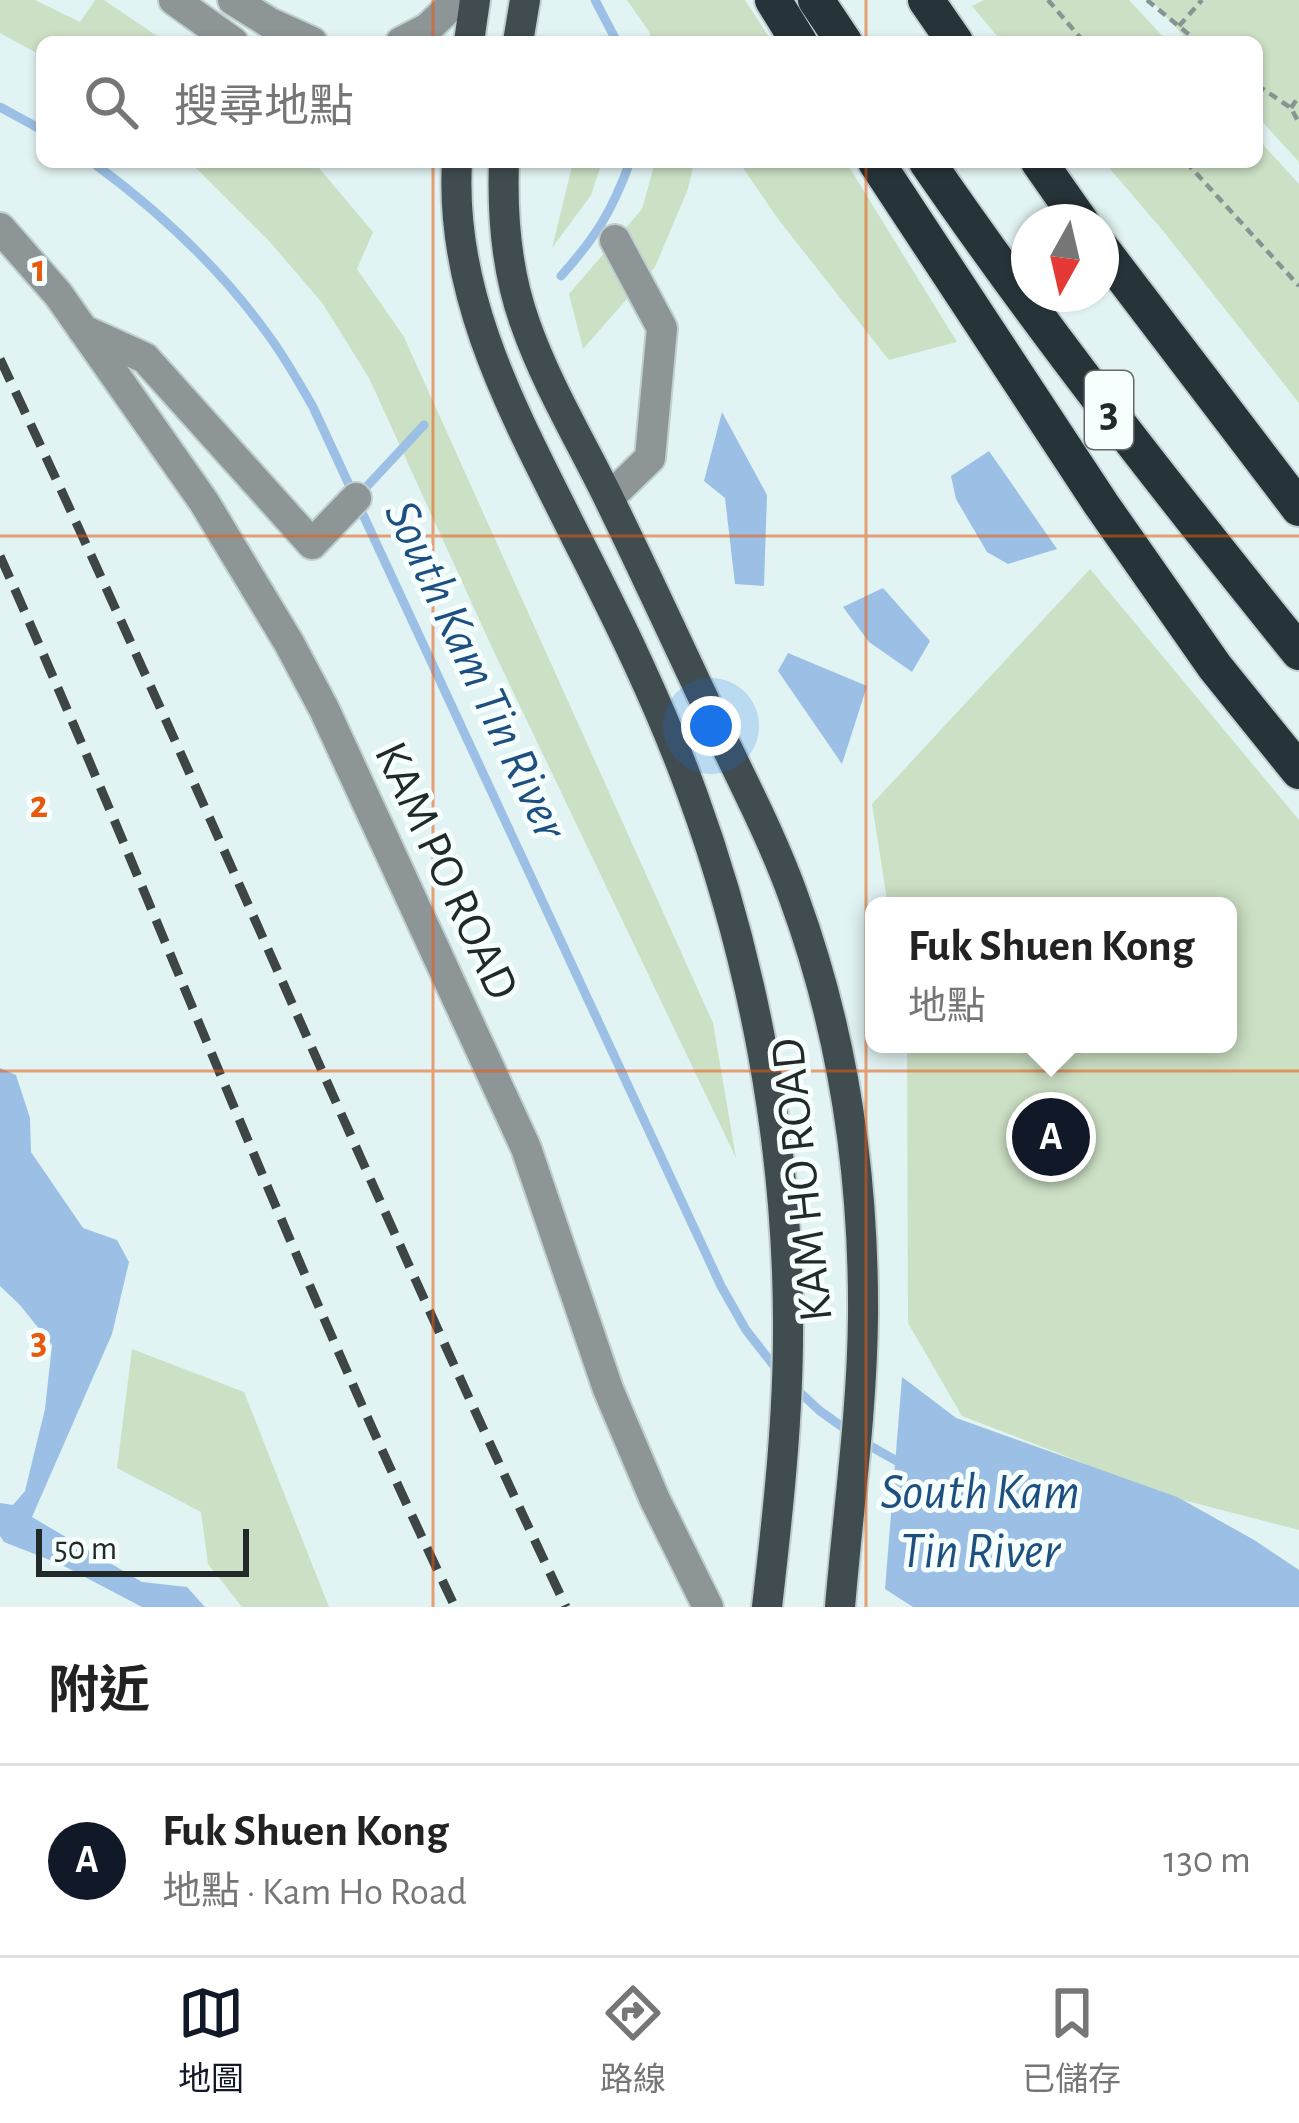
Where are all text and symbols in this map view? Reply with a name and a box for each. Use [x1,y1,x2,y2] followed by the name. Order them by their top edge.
[36,36,1263,168] search box
[78,69,144,135] icon: search
[174,85,354,130] text: 搜尋地點
[1011,204,1119,312] north arrow
[32,250,46,289] text: 1
[1085,371,1133,449] road number: 3
[375,493,577,849] water label: South Kam Tin River
[681,696,741,756] your location
[365,735,526,1007] street label: KAM PO ROAD
[30,786,48,825] text: 2
[865,897,1237,1053] popup
[908,924,1194,969] text: Fuk Shuen Kong
[908,988,986,1027] text: 地點
[764,1036,842,1324] street label: KAM HO ROAD
[1012,1092,1090,1182] pin: A
[31,1322,47,1361] text: 3
[880,1467,1080,1577] water label: South Kam Tin River
[36,1523,249,1576] scale bar
[54,1533,117,1566] text: 50 m
[48,1666,150,1717] text: 附近
[162,1809,449,1854] text: Fuk Shuen Kong
[75,1841,99,1880] text: A
[1163,1841,1251,1880] text: 130 m
[162,1873,467,1912] text: 地點 · Kam Ho Road
[178,1980,244,2101] tab: 地圖
[600,1980,666,2101] tab: 路線
[1022,1980,1121,2101] tab: 已儲存

